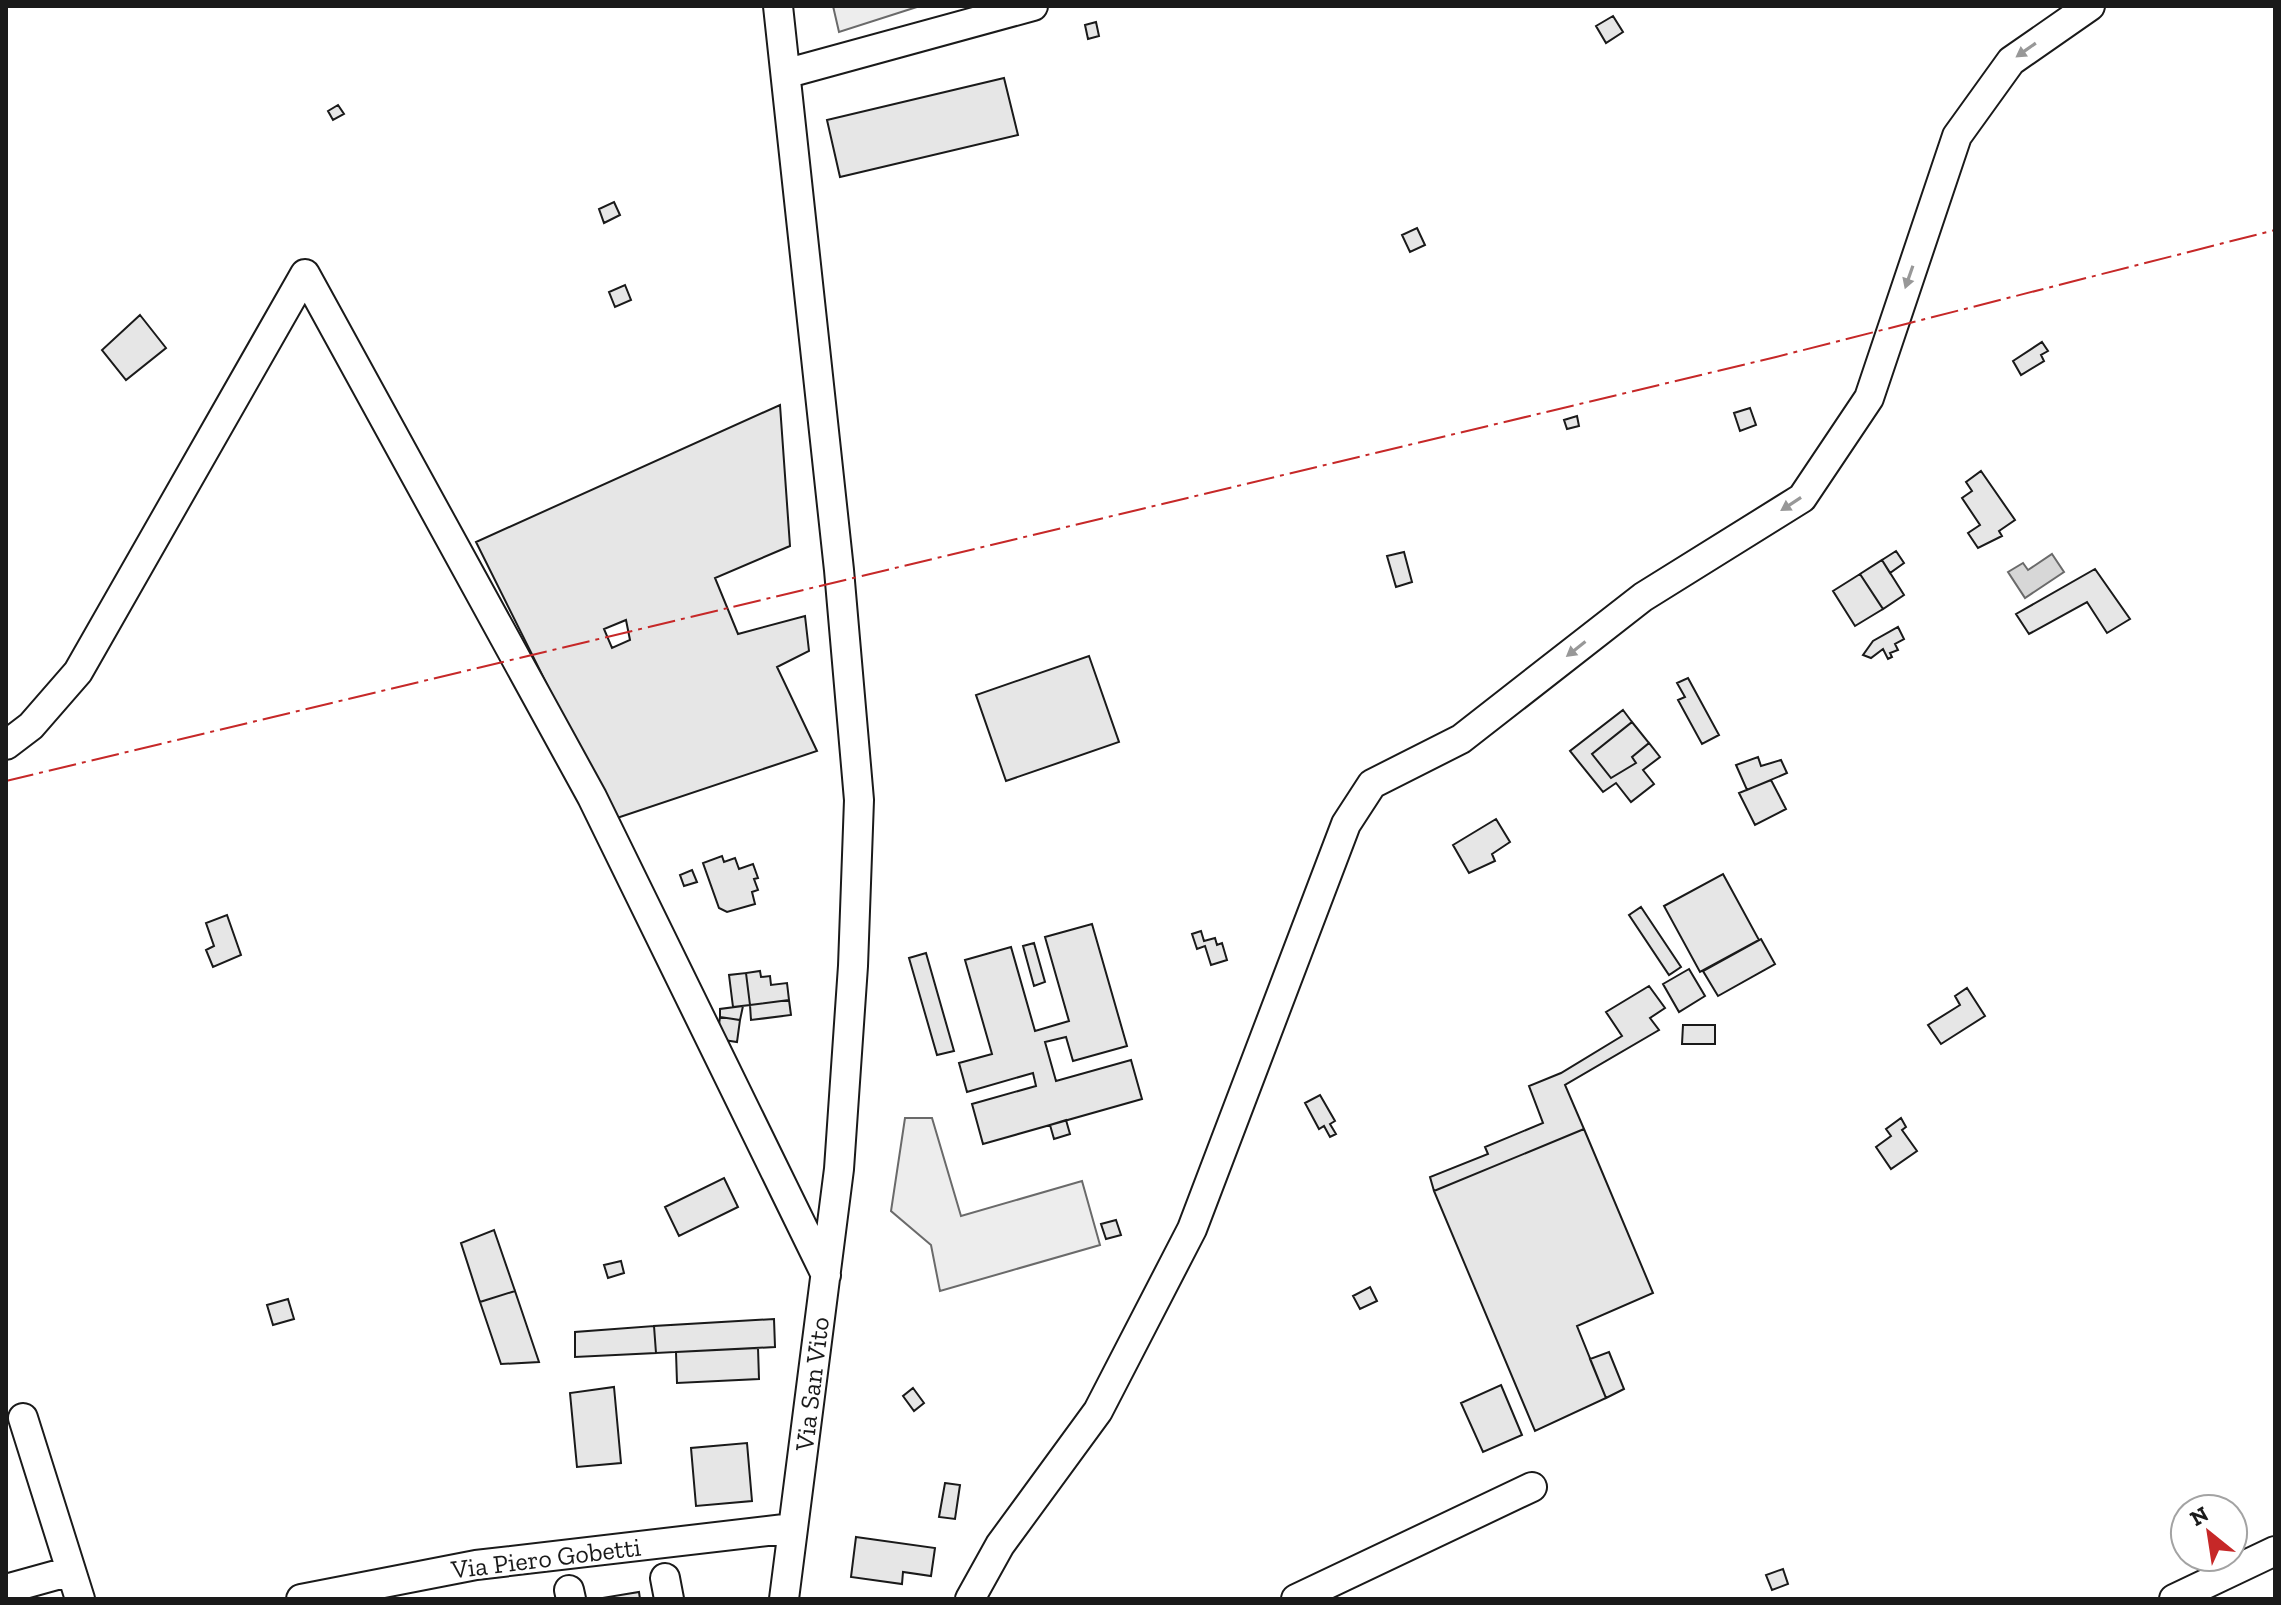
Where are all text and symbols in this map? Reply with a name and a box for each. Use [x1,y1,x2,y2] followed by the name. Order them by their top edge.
[2016,42,2037,57] one-way arrow
[1903,265,1915,289] one-way arrow
[1781,497,1802,512] one-way arrow
[1566,641,1586,657] one-way arrow
[788,1315,836,1454] street label: Via San Vito
[2169,1493,2249,1573] north arrow
[2185,1500,2213,1532] text: N
[448,1531,643,1586] street label: Via Piero Gobetti

